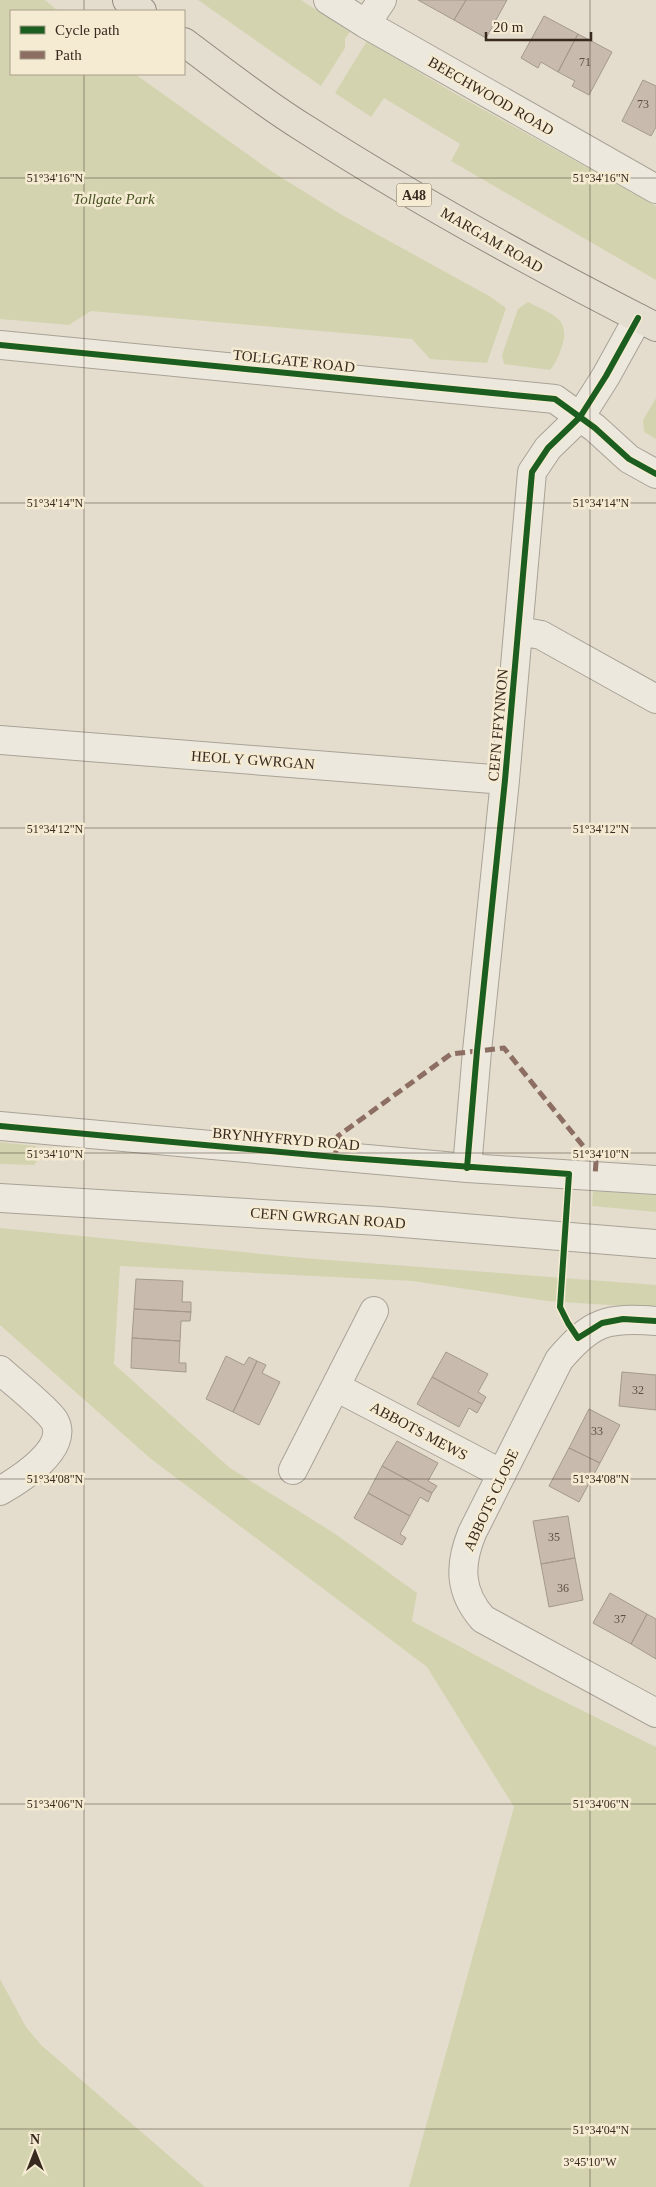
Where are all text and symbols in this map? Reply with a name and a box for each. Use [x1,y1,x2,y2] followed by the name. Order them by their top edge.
[10,10,185,75] legend
[486,10,591,42] scale bar
[493,19,524,35] text: 20 m
[55,22,120,38] text: Cycle path
[55,47,82,63] text: Path
[425,54,557,139] street label: BEECHWOOD ROAD
[579,55,591,69] house number: 71
[637,97,649,111] house number: 73
[27,171,84,185] text: 51°34'16"N
[573,171,630,185] text: 51°34'16"N
[396,184,432,206] road number: A48
[73,191,155,207] park label: Tollgate Park
[438,204,546,276] street label: MARGAM ROAD
[232,347,356,375] street label: TOLLGATE ROAD
[27,496,84,510] text: 51°34'14"N
[573,496,630,510] text: 51°34'14"N
[485,668,511,782] street label: CEFN FFYNNON
[191,748,316,772] street label: HEOL Y GWRGAN
[27,822,84,836] text: 51°34'12"N
[573,822,630,836] text: 51°34'12"N
[212,1125,361,1153] street label: BRYNHYFRYD ROAD
[27,1147,84,1161] text: 51°34'10"N
[573,1147,630,1161] text: 51°34'10"N
[250,1205,406,1231] street label: CEFN GWRGAN ROAD
[632,1383,644,1397] house number: 32
[368,1399,470,1463] street label: ABBOTS MEWS
[591,1424,603,1438] house number: 33
[460,1447,522,1553] street label: ABBOTS CLOSE
[27,1472,84,1486] text: 51°34'08"N
[573,1472,630,1486] text: 51°34'08"N
[548,1530,560,1544] house number: 35
[557,1581,569,1595] house number: 36
[614,1612,626,1626] house number: 37
[27,1797,84,1811] text: 51°34'06"N
[573,1797,630,1811] text: 51°34'06"N
[573,2123,630,2137] text: 51°34'04"N
[10,2127,60,2177] north arrow
[30,2132,40,2147] text: N
[563,2155,617,2169] text: 3°45'10"W

